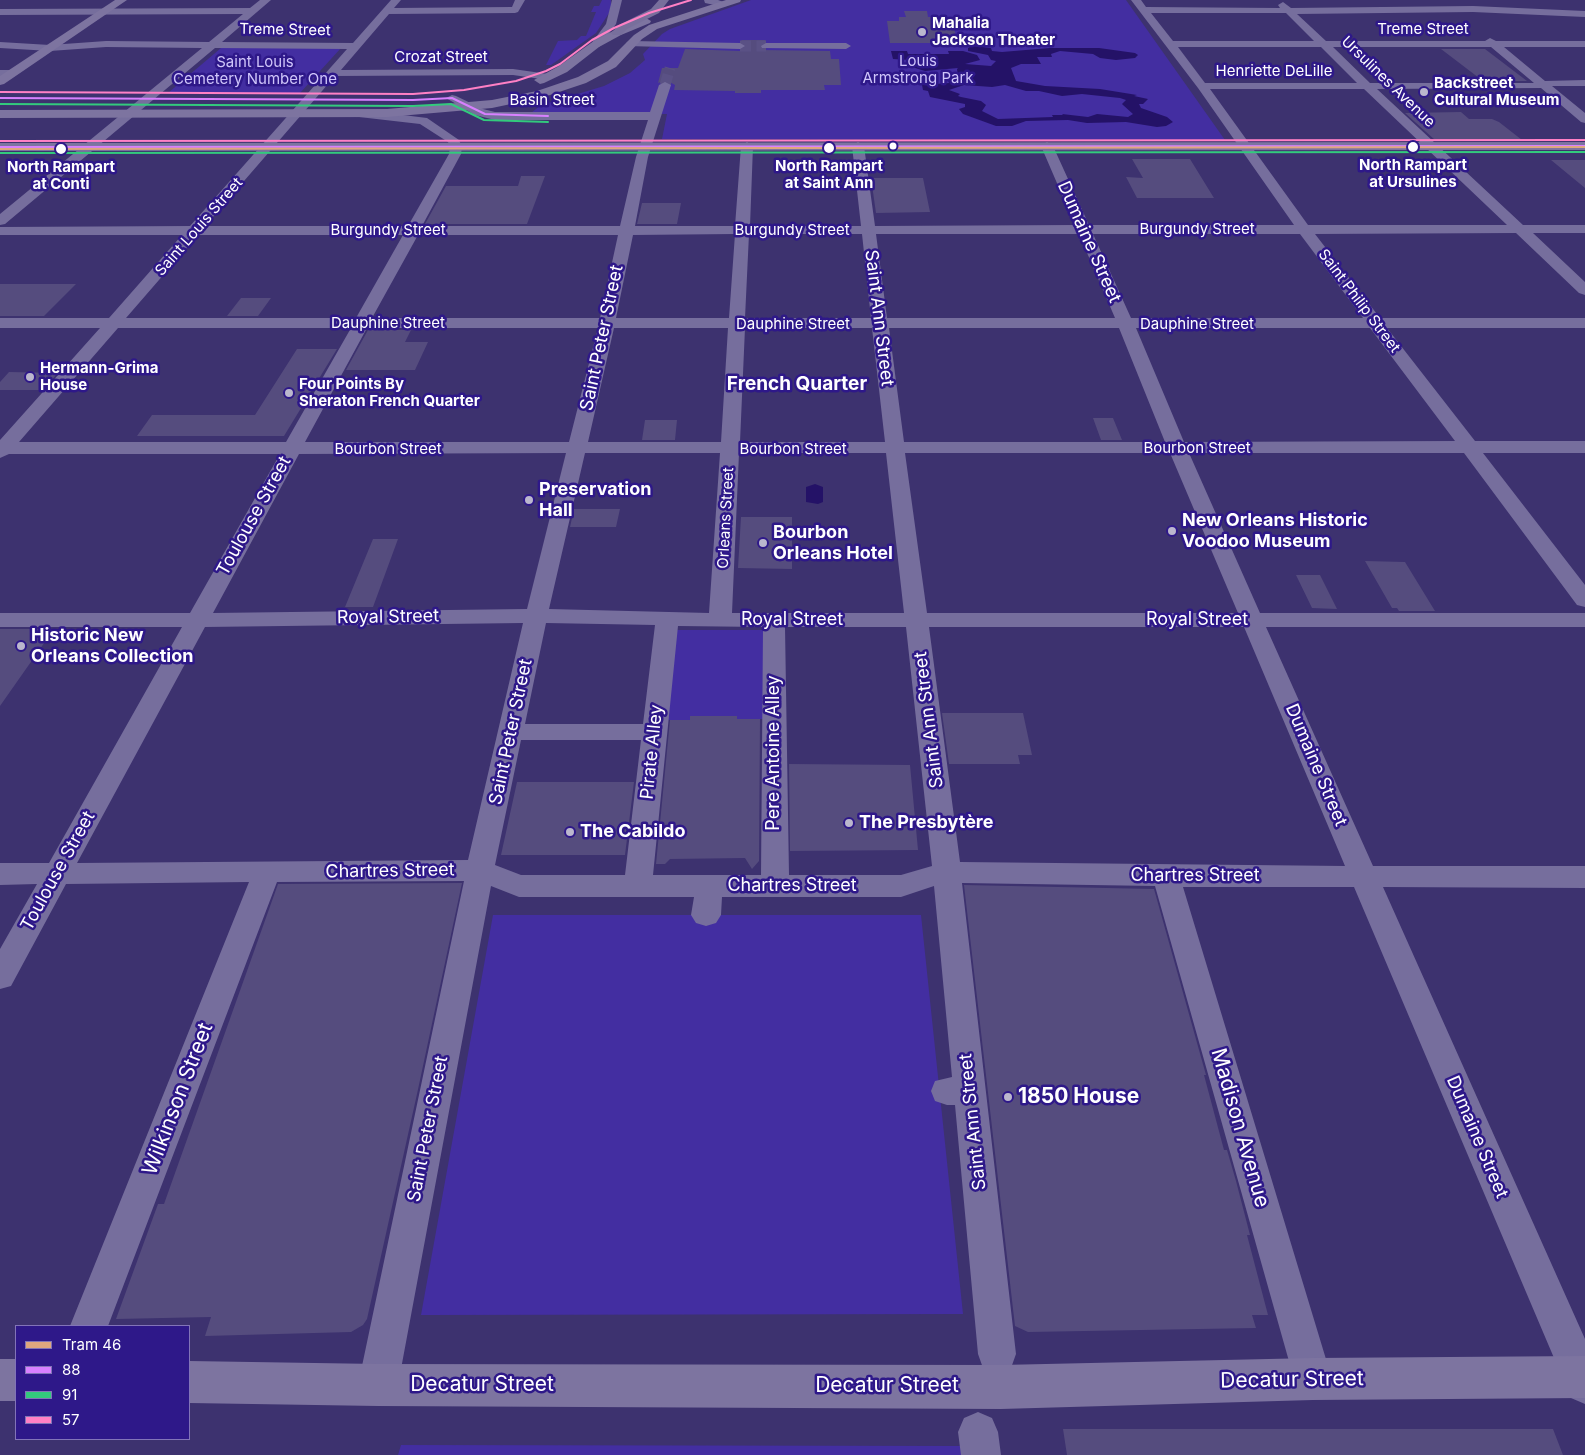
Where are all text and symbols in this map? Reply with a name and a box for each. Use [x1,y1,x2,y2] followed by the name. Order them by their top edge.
[932,14,1055,49] place label: Mahalia Jackson Theater
[239,20,331,40] street label: Treme Street
[1377,20,1469,38] street label: Treme Street
[916,26,928,38] marker: Mahalia Jackson Theater
[1337,33,1439,131] street label: Ursulines Avenue
[394,48,488,66] street label: Crozat Street
[863,52,973,87] park label: Louis Armstrong Park
[173,53,337,88] park label: Saint Louis Cemetery Number One
[1216,62,1332,80] street label: Henriette DeLille
[1434,74,1559,109] place label: Backstreet Cultural Museum
[1418,86,1430,98] marker: Backstreet Cultural Museum
[509,91,595,109] street label: Basin Street
[1406,140,1420,154] marker: North Rampart at Ursulines
[822,141,836,155] marker: North Rampart at Saint Ann
[888,141,898,151] unlabelled marker
[54,142,68,156] marker: North Rampart at Conti
[1359,156,1467,191] place label: North Rampart at Ursulines
[775,157,883,192] place label: North Rampart at Saint Ann
[7,158,115,193] place label: North Rampart at Conti
[151,174,247,280] street label: Saint Louis Street
[1053,178,1125,306] street label: Dumaine Street
[1139,220,1255,238] street label: Burgundy Street
[330,221,446,239] street label: Burgundy Street
[734,221,850,239] street label: Burgundy Street
[1314,246,1404,356] street label: Saint Philip Street
[860,249,898,387] street label: Saint Ann Street
[576,263,628,413] street label: Saint Peter Street
[331,314,445,332] street label: Dauphine Street
[736,315,850,333] street label: Dauphine Street
[1140,315,1254,333] street label: Dauphine Street
[40,359,158,394] place label: Hermann-Grima House
[24,371,36,383] marker: Hermann-Grima House
[727,373,867,395] district label: French Quarter
[299,375,480,410] place label: Four Points By Sheraton French Quarter
[283,387,295,399] marker: Four Points By Sheraton French Quarter
[1143,439,1251,457] street label: Bourbon Street
[334,440,442,458] street label: Bourbon Street
[739,440,847,458] street label: Bourbon Street
[212,452,296,580] street label: Toulouse Street
[714,467,738,569] street label: Orleans Street
[539,479,651,522] place label: Preservation Hall
[523,494,535,506] marker: Preservation Hall
[1182,510,1368,552] place label: New Orleans Historic Voodoo Museum
[773,522,893,564] place label: Bourbon Orleans Hotel
[1166,525,1178,537] marker: New Orleans Historic Voodoo Museum
[757,537,769,549] marker: Bourbon Orleans Hotel
[337,605,439,629] street label: Royal Street
[741,609,843,631] street label: Royal Street
[1146,609,1248,631] street label: Royal Street
[31,625,193,668] place label: Historic New Orleans Collection
[15,640,27,652] marker: Historic New Orleans Collection
[910,651,948,789] street label: Saint Ann Street
[485,657,537,807] street label: Saint Peter Street
[763,675,785,831] street label: Pere Antoine Alley
[1280,701,1352,829] street label: Dumaine Street
[636,703,668,801] street label: Pirate Alley
[16,807,100,935] street label: Toulouse Street
[859,812,993,834] place label: The Presbytère
[843,817,855,829] marker: The Presbytère
[580,821,685,843] place label: The Cabildo
[564,826,576,838] marker: The Cabildo
[325,859,455,883] street label: Chartres Street
[1130,865,1260,887] street label: Chartres Street
[727,875,857,897] street label: Chartres Street
[137,1019,219,1179] street label: Wilkinson Street
[1205,1045,1275,1211] street label: Madison Avenue
[955,1053,991,1191] street label: Saint Ann Street
[403,1054,453,1204] street label: Saint Peter Street
[1441,1073,1513,1201] street label: Dumaine Street
[1018,1084,1139,1110] place label: 1850 House
[1002,1091,1014,1103] marker: 1850 House
[15,1325,190,1440] legend
[62,1335,121,1354] text: Tram 46
[62,1360,81,1379] text: 88
[1220,1366,1364,1394] street label: Decatur Street
[410,1372,554,1398] street label: Decatur Street
[815,1373,959,1399] street label: Decatur Street
[62,1385,77,1404] text: 91
[62,1410,80,1429] text: 57

